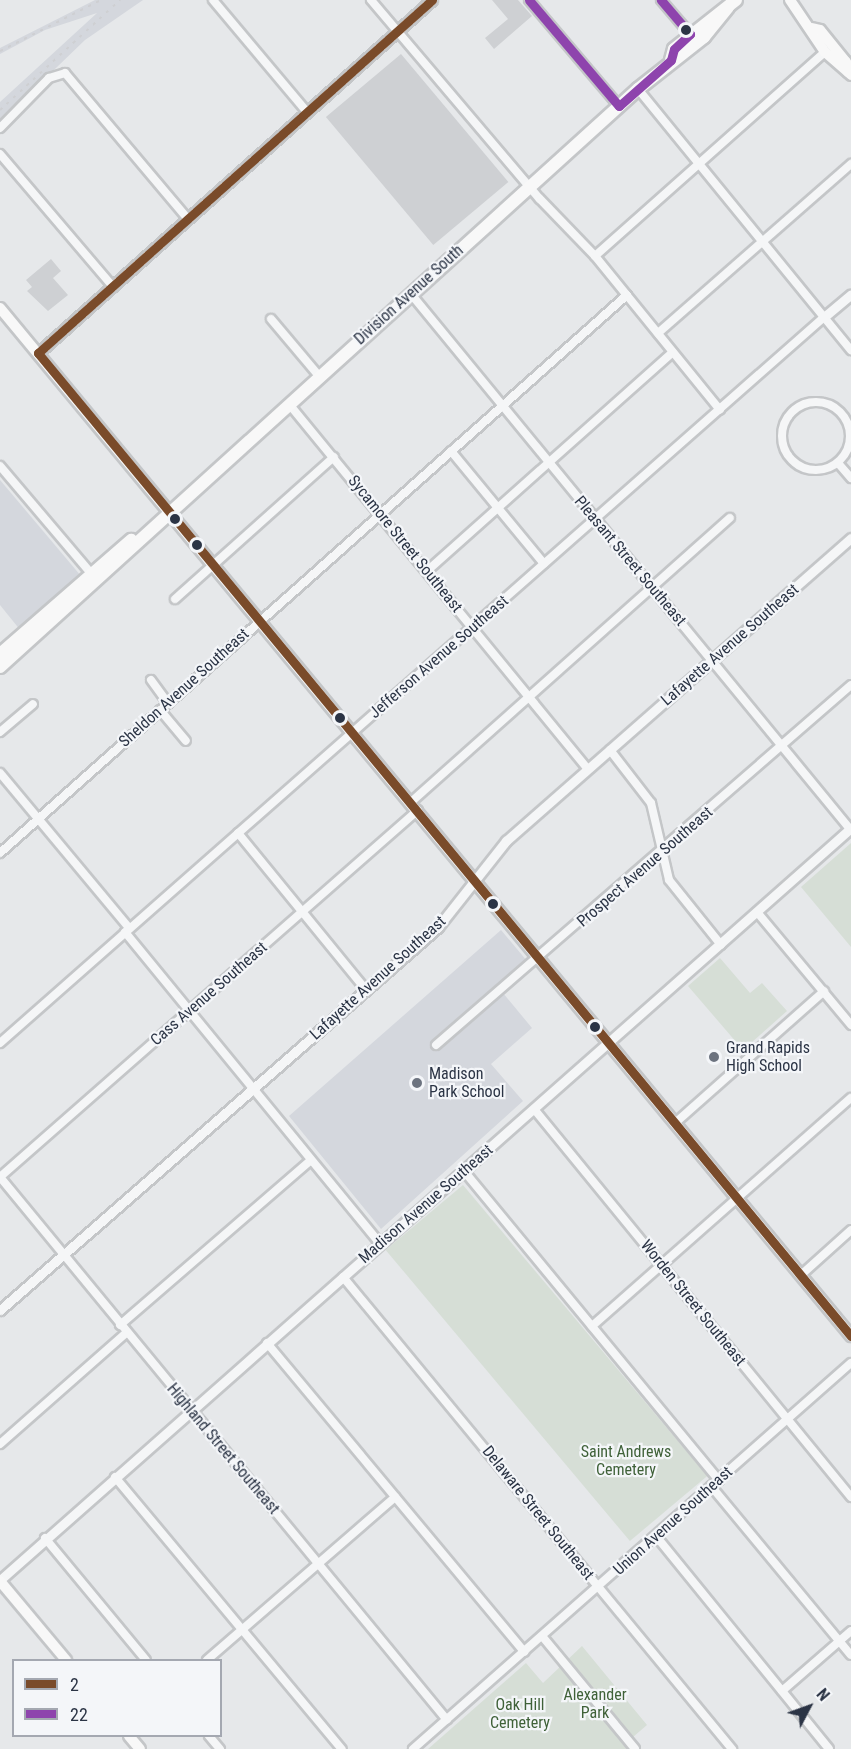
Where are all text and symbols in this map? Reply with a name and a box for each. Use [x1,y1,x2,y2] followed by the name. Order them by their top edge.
[680,24,692,36] unlabelled marker
[351,241,467,349] street label: Division Avenue South
[344,472,466,616] street label: Sycamore Street Southeast
[570,492,690,630] street label: Pleasant Street Southeast
[169,513,181,525] unlabelled marker
[191,539,203,551] unlabelled marker
[657,580,803,710] street label: Lafayette Avenue Southeast
[366,591,512,723] street label: Jefferson Avenue Southeast
[115,625,253,751] street label: Sheldon Avenue Southeast
[334,712,346,724] unlabelled marker
[573,803,717,931] street label: Prospect Avenue Southeast
[487,898,499,910] unlabelled marker
[306,912,450,1044] street label: Lafayette Avenue Southeast
[147,938,271,1050] street label: Cass Avenue Southeast
[589,1021,601,1033] unlabelled marker
[726,1038,810,1076] place label: Grand Rapids High School
[707,1050,721,1064] marker: Grand Rapids High School
[429,1064,504,1102] place label: Madison Park School
[410,1076,424,1090] marker: Madison Park School
[355,1140,497,1268] street label: Madison Avenue Southeast
[636,1236,750,1370] street label: Worden Street Southeast
[163,1380,283,1518] street label: Highland Street Southeast
[478,1442,598,1584] street label: Delaware Street Southeast
[581,1442,671,1480] park label: Saint Andrews Cemetery
[610,1463,736,1579] street label: Union Avenue Southeast
[12,1659,222,1737] legend
[70,1674,79,1695] text: 2
[779,1677,839,1737] north arrow
[563,1685,627,1723] park label: Alexander Park
[813,1685,833,1705] text: N
[490,1695,550,1733] park label: Oak Hill Cemetery
[70,1704,88,1725] text: 22

